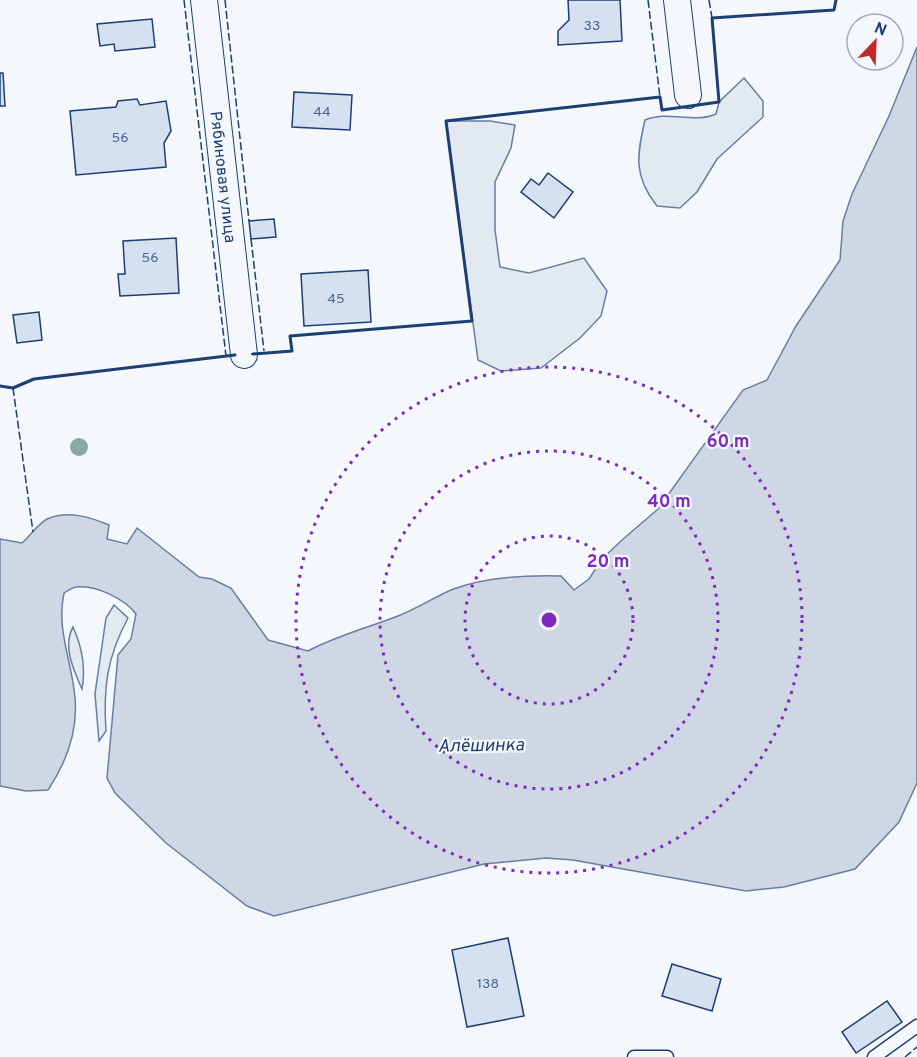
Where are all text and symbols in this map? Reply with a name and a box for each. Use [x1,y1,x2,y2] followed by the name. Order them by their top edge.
[845,12,905,72] north arrow
[584,18,600,35] house number: 33
[871,19,889,41] text: N
[313,104,331,121] house number: 44
[205,110,239,244] street label: Рябиновая улица
[111,130,129,147] house number: 56
[141,250,159,267] house number: 56
[327,291,345,308] house number: 45
[706,431,750,454] text: 60 m
[647,491,691,514] text: 40 m
[586,551,630,574] text: 20 m
[539,610,559,630] centre of rings
[438,734,525,759] water label: Алёшинка
[477,976,499,993] house number: 138

